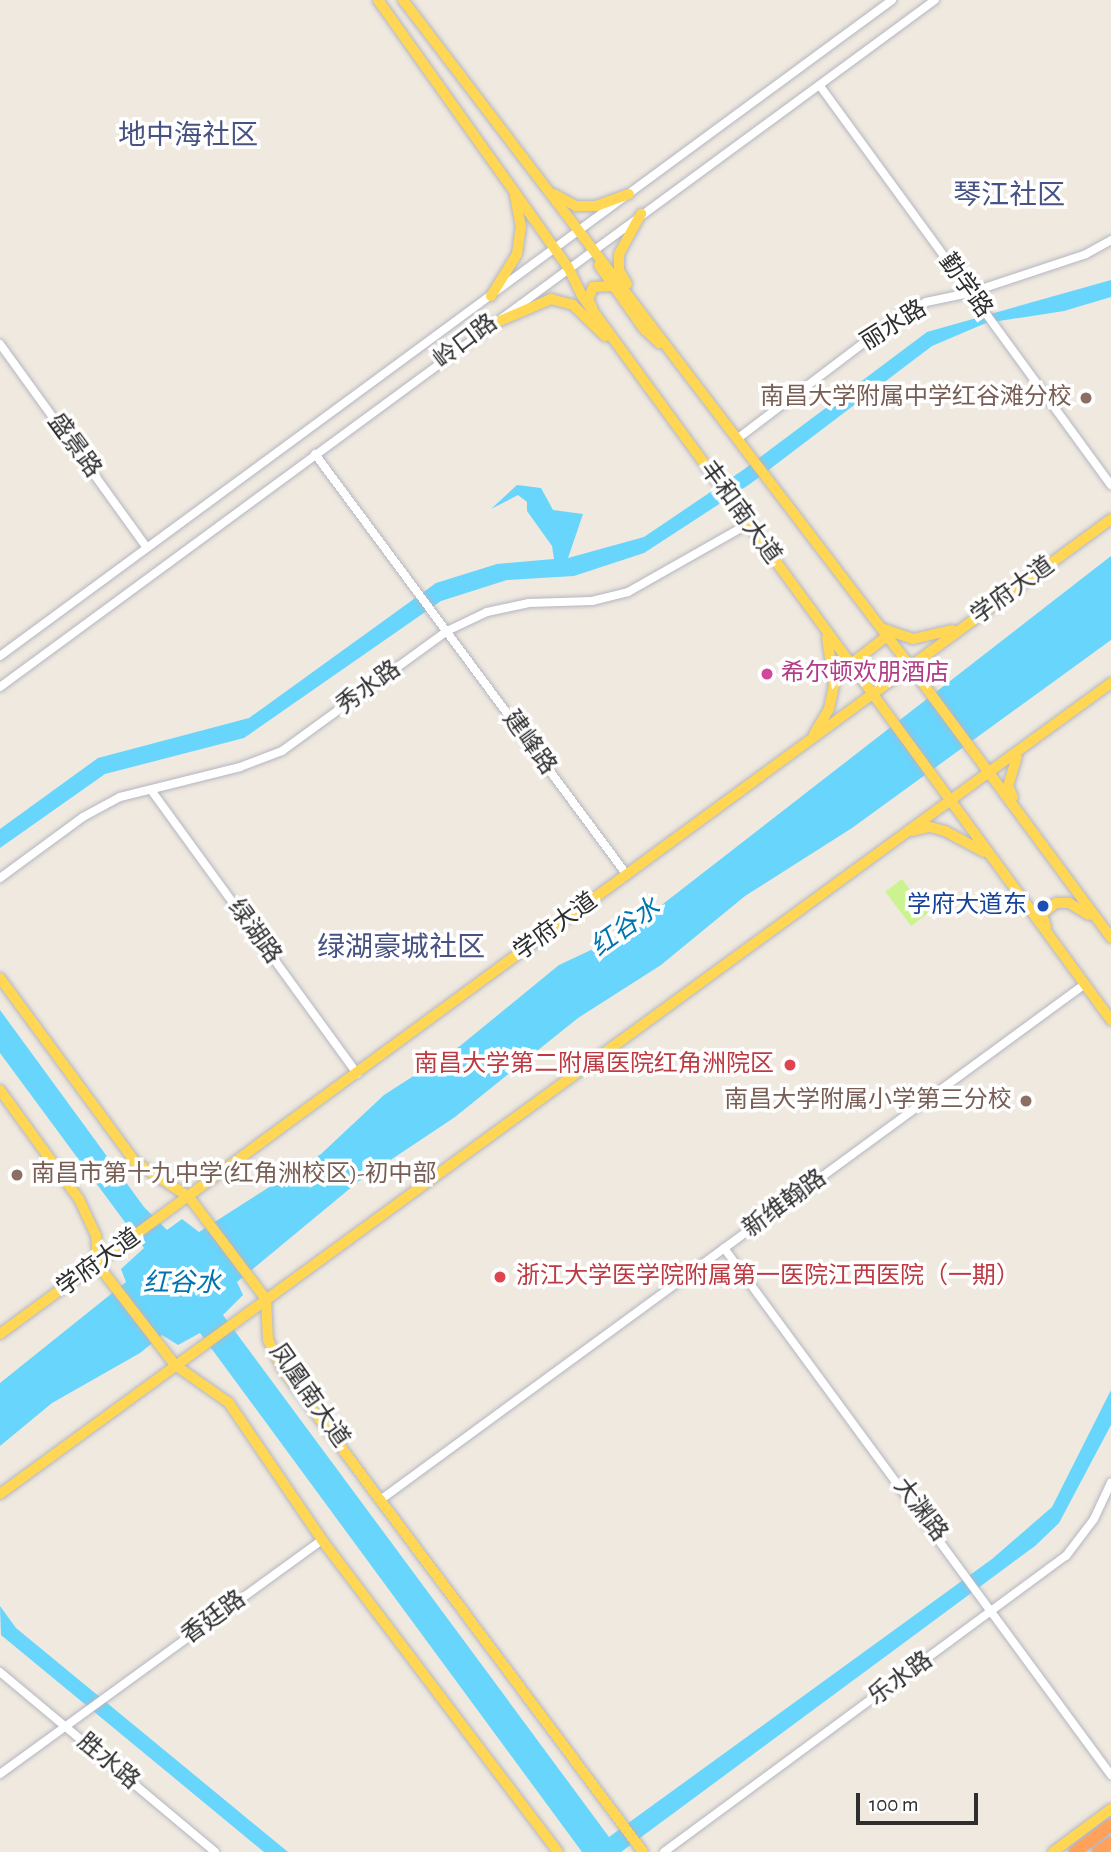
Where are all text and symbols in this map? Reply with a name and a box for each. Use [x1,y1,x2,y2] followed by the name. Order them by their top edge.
[118,119,258,153] district label: 地中海社区
[953,179,1065,213] district label: 琴江社区
[932,248,998,324] street label: 勤学路
[856,295,932,357] street label: 丽水路
[429,309,503,375] street label: 岭口路
[760,384,1072,412] place label: 南昌大学附属中学红谷滩分校
[1078,390,1094,406] marker: 南昌大学附属中学红谷滩分校
[41,408,107,484] street label: 盛景路
[693,456,787,570] street label: 丰和南大道
[966,551,1060,631] street label: 学府大道
[331,655,407,721] street label: 秀水路
[781,660,949,688] place label: 希尔顿欢朋酒店
[759,666,775,682] marker: 希尔顿欢朋酒店
[496,705,562,781] street label: 建峰路
[509,887,603,967] street label: 学府大道
[585,892,667,964] water label: 红谷水
[907,892,1027,920] place label: 学府大道东
[221,894,287,970] street label: 绿湖路
[1033,896,1053,916] marker: 学府大道东
[317,931,485,965] district label: 绿湖豪城社区
[414,1051,774,1079] place label: 南昌大学第二附属医院红角洲院区
[780,1055,800,1075] marker: 南昌大学第二附属医院红角洲院区
[724,1087,1012,1115] place label: 南昌大学附属小学第三分校
[1018,1093,1034,1109] marker: 南昌大学附属小学第三分校
[31,1161,437,1189] place label: 南昌市第十九中学(红角洲校区)-初中部
[738,1164,832,1244] street label: 新维翰路
[9,1167,25,1183] marker: 南昌市第十九中学(红角洲校区)-初中部
[52,1223,146,1303] street label: 学府大道
[516,1263,1020,1291] place label: 浙江大学医学院附属第一医院江西医院（一期）
[490,1267,510,1287] marker: 浙江大学医学院附属第一医院江西医院（一期）
[143,1268,221,1300] water label: 红谷水
[263,1339,355,1453] street label: 凤凰南大道
[887,1473,953,1547] street label: 大渊路
[176,1585,252,1651] street label: 香廷路
[863,1646,939,1712] street label: 乐水路
[71,1728,145,1796] street label: 胜水路
[859,1778,982,1822] scale bar
[869,1794,919,1815] text: 100 m

